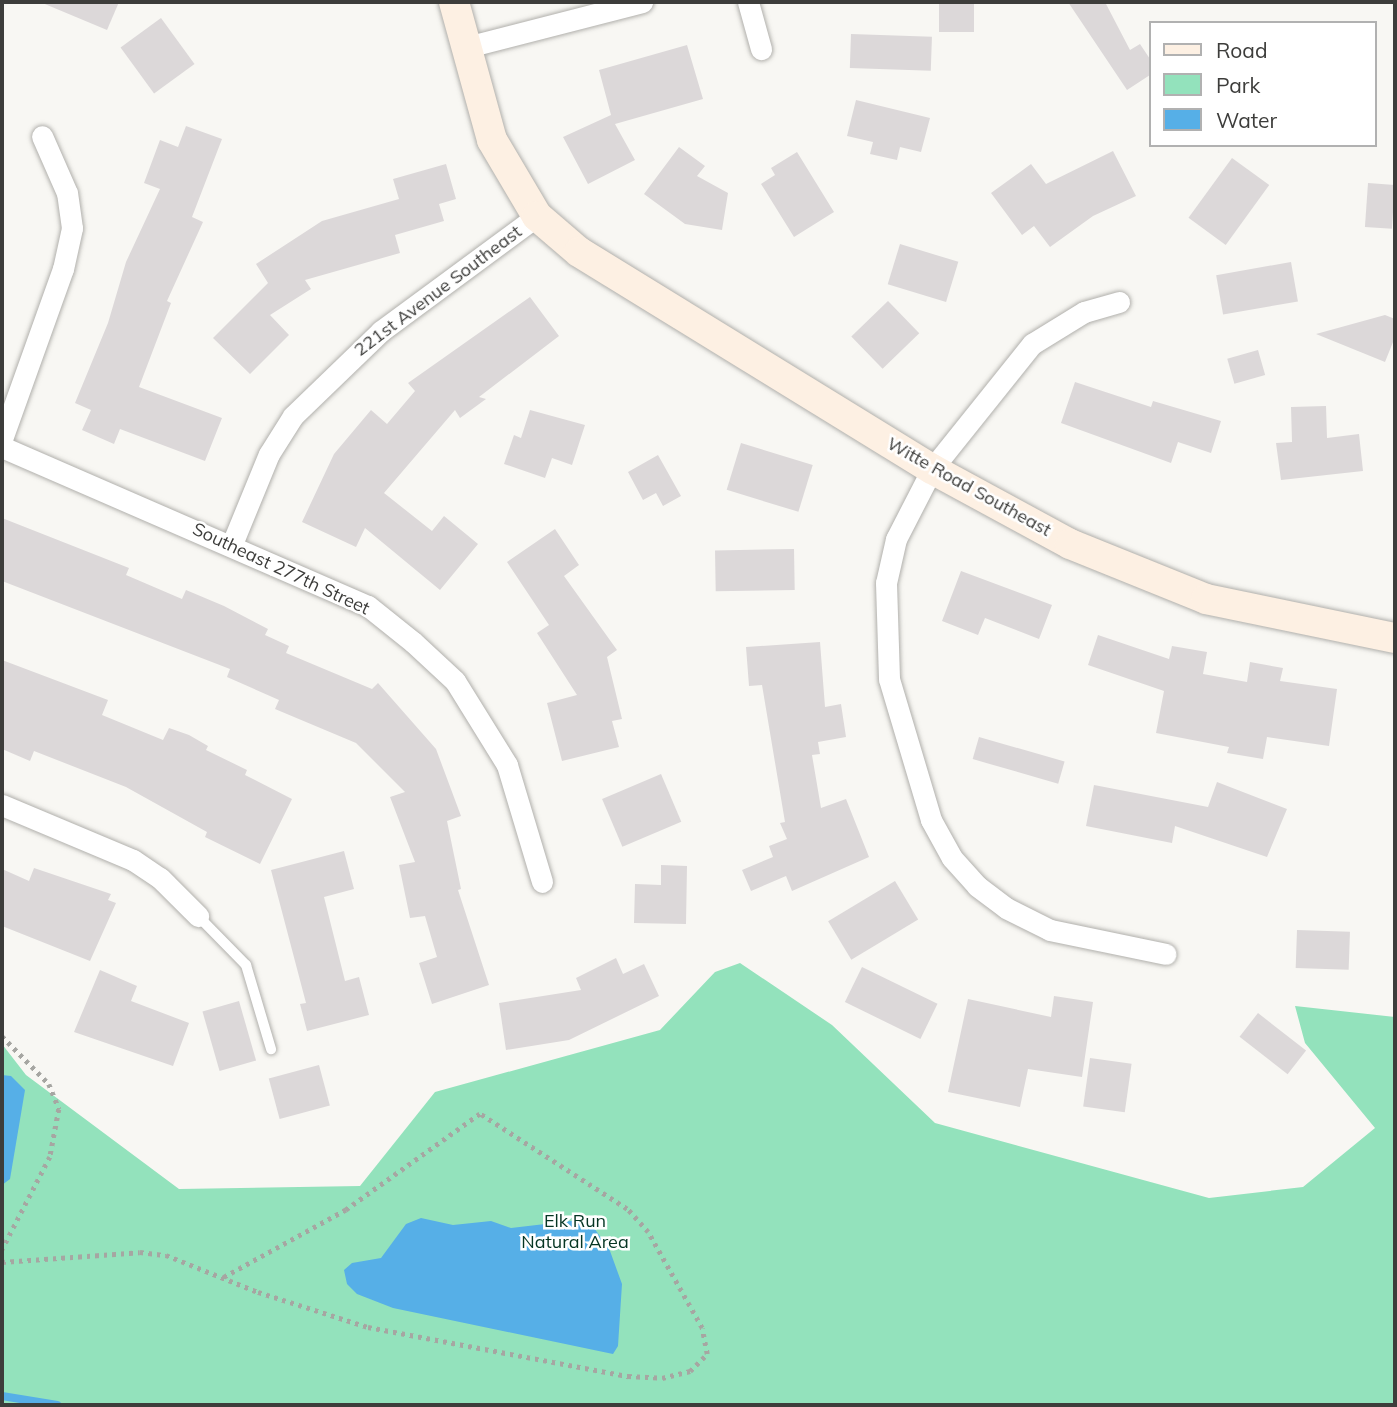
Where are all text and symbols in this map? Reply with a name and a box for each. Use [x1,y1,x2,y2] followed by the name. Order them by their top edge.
[1148,21,1376,147] legend
[1216,37,1267,63] text: Road
[1216,72,1260,98] text: Park
[1216,107,1277,133] text: Water
[350,221,526,361] street label: 221st Avenue Southeast
[883,433,1055,541] street label: Witte Road Southeast
[189,518,373,620] street label: Southeast 277th Street
[521,1211,629,1254] park label: Elk Run Natural Area

